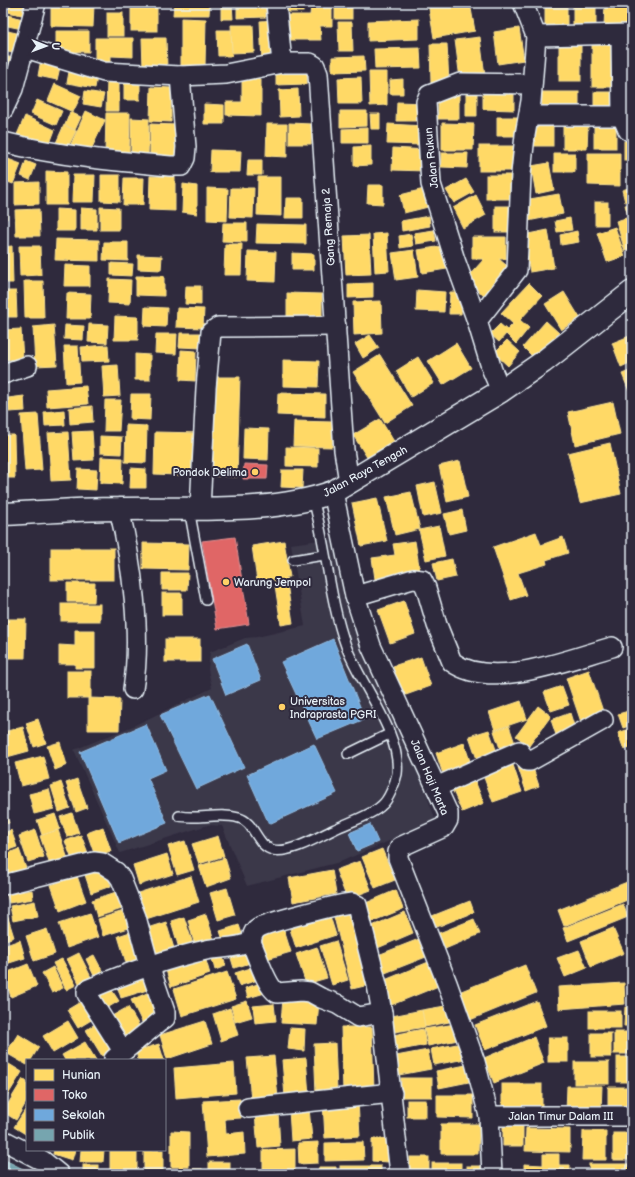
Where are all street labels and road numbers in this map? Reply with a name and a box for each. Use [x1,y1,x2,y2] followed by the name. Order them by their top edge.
[422,127,441,189] street label: Jalan Rukun
[319,187,338,266] street label: Gang Remaja 2
[321,443,409,500] street label: Jalan Raya Tengah
[408,737,451,817] street label: Jalan Haji Marta
[508,1110,614,1123] street label: Jalan Timur Dalam III

